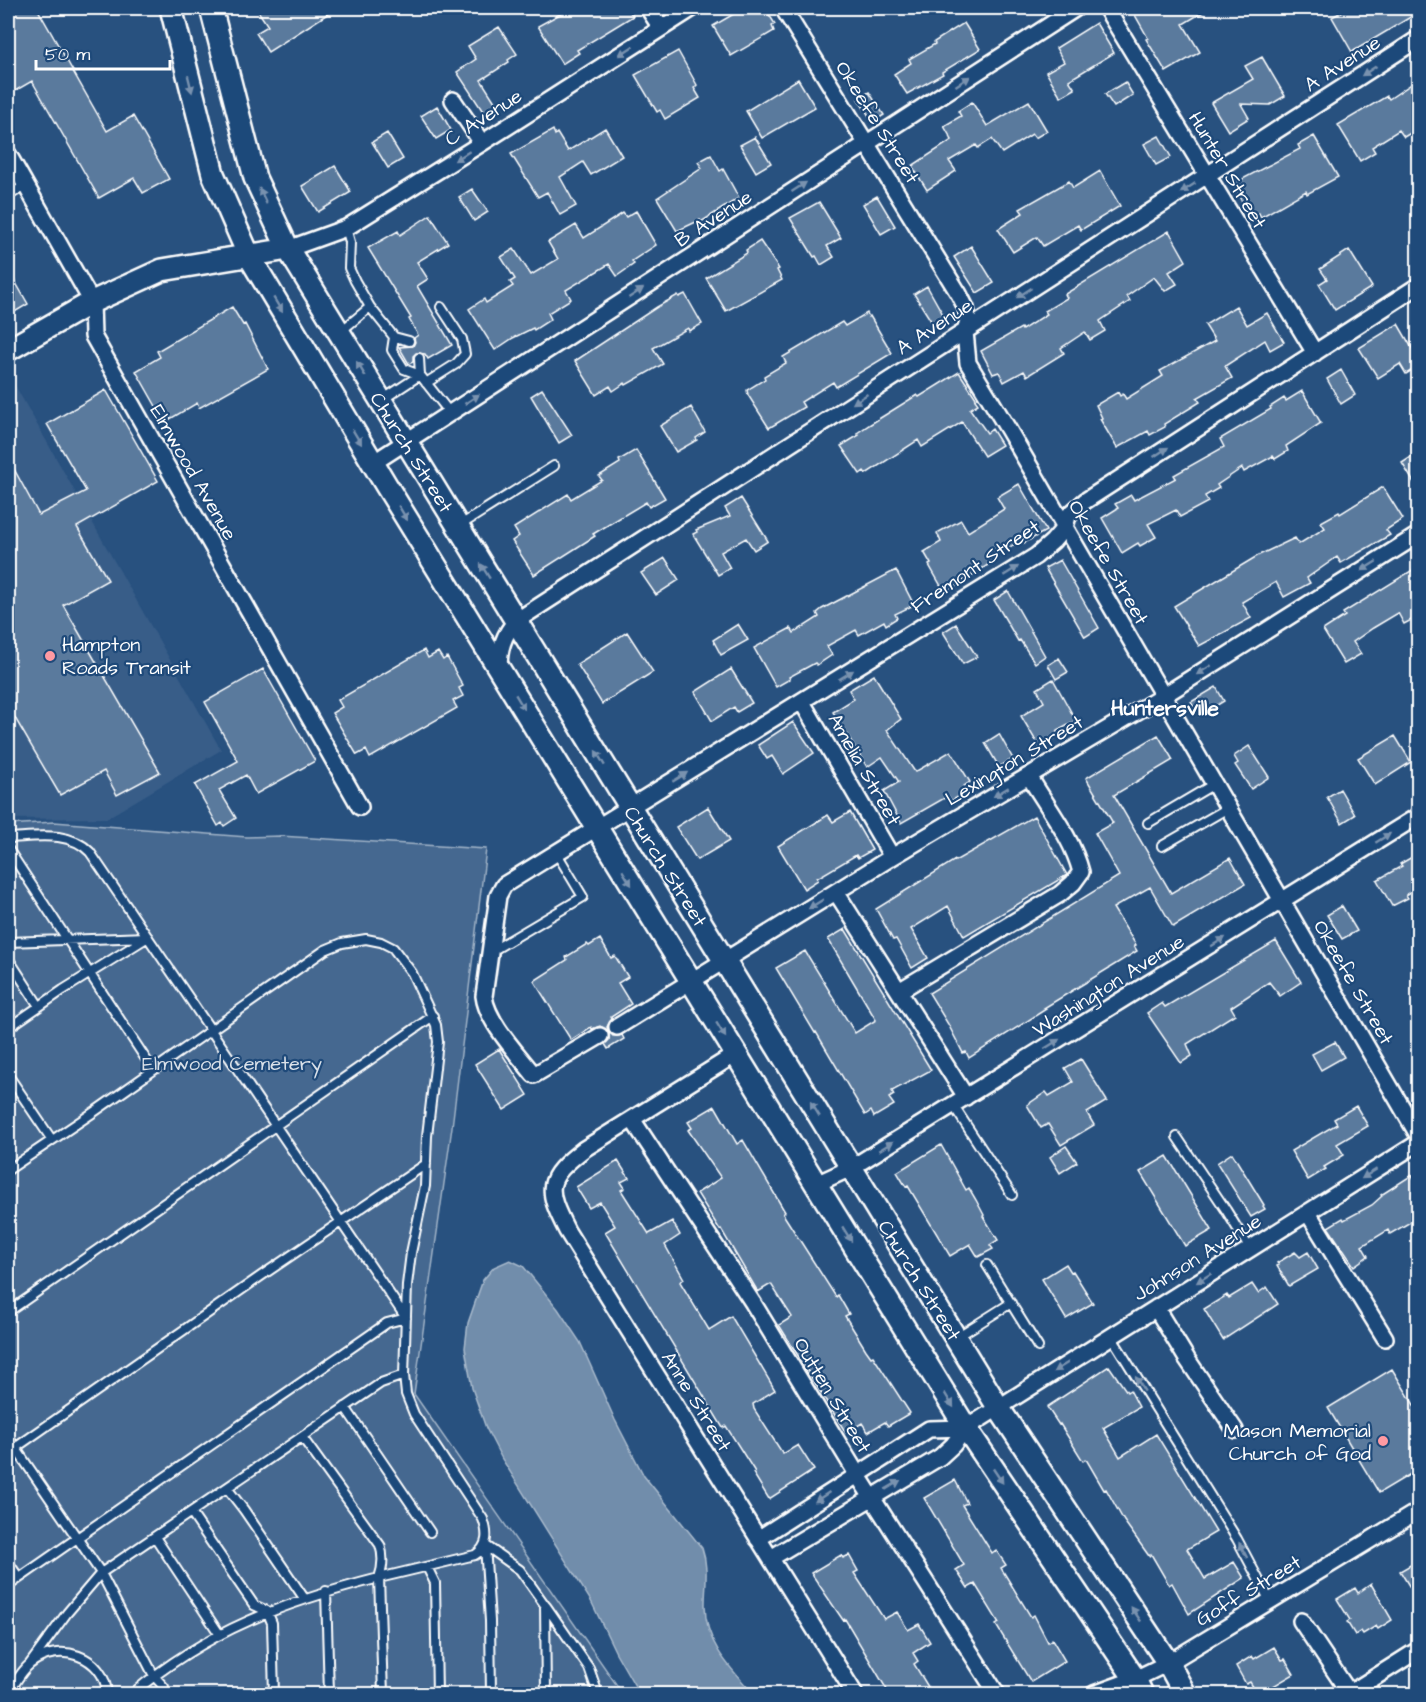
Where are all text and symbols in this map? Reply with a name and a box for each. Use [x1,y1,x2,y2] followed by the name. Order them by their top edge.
[1299,29,1386,99] street label: A Avenue
[36,33,170,71] scale bar
[45,42,90,67] text: 50 m
[618,45,634,56] one-way arrow
[828,56,926,189] street label: Okeefe Street
[1362,65,1378,77] one-way arrow
[186,75,196,94] one-way arrow
[955,76,971,87] one-way arrow
[439,82,528,153] street label: C Avenue
[1181,107,1273,234] street label: Hunter Street
[453,150,470,161] one-way arrow
[791,181,808,192] one-way arrow
[1180,182,1196,193] one-way arrow
[669,183,758,254] street label: B Avenue
[259,187,268,204] one-way arrow
[628,288,644,299] one-way arrow
[1016,288,1032,299] one-way arrow
[891,292,978,362] street label: A Avenue
[272,297,283,313] one-way arrow
[356,361,367,377] one-way arrow
[363,387,459,518] street label: Church Street
[852,393,868,404] one-way arrow
[464,394,480,405] one-way arrow
[143,399,243,546] street label: Elmwood Avenue
[352,429,362,446] one-way arrow
[1153,446,1169,458] one-way arrow
[1061,495,1155,630] street label: Okeefe Street
[398,505,409,521] one-way arrow
[905,513,1046,620] street label: Fremont Street
[1361,561,1377,572] one-way arrow
[480,563,491,579] one-way arrow
[1003,566,1020,577] one-way arrow
[62,631,191,682] place label: Hampton Roads Transit
[43,649,57,663] marker: Hampton Roads Transit
[1196,665,1212,676] one-way arrow
[838,669,854,680] one-way arrow
[514,694,525,710] one-way arrow
[1111,694,1220,723] district label: Huntersville
[821,708,908,831] street label: Amelia Street
[940,709,1089,814] street label: Lexington Street
[594,750,605,766] one-way arrow
[672,772,688,783] one-way arrow
[993,787,1009,798] one-way arrow
[617,801,713,932] street label: Church Street
[1375,833,1391,844] one-way arrow
[622,870,633,886] one-way arrow
[808,898,824,909] one-way arrow
[1306,915,1400,1050] street label: Okeefe Street
[1027,928,1191,1045] street label: Washington Avenue
[1210,936,1226,947] one-way arrow
[716,1022,727,1038] one-way arrow
[1044,1039,1060,1050] one-way arrow
[142,1050,322,1079] park label: Elmwood Cemetery
[810,1101,821,1117] one-way arrow
[878,1141,894,1152] one-way arrow
[1361,1169,1377,1180] one-way arrow
[1128,1207,1267,1308] street label: Johnson Avenue
[871,1215,967,1346] street label: Church Street
[841,1226,852,1242] one-way arrow
[1196,1272,1212,1283] one-way arrow
[787,1332,878,1459] street label: Outten Street
[654,1346,738,1457] street label: Anne Street
[1053,1362,1070,1373] one-way arrow
[1135,1376,1146,1392] one-way arrow
[943,1392,954,1408] one-way arrow
[1223,1417,1371,1468] place label: Mason Memorial Church of God
[1376,1434,1390,1448] marker: Mason Memorial Church of God
[992,1468,1004,1484] one-way arrow
[885,1480,901,1491] one-way arrow
[814,1491,830,1502] one-way arrow
[1238,1541,1248,1558] one-way arrow
[1190,1548,1307,1633] street label: Goff Street
[1130,1606,1141,1623] one-way arrow

